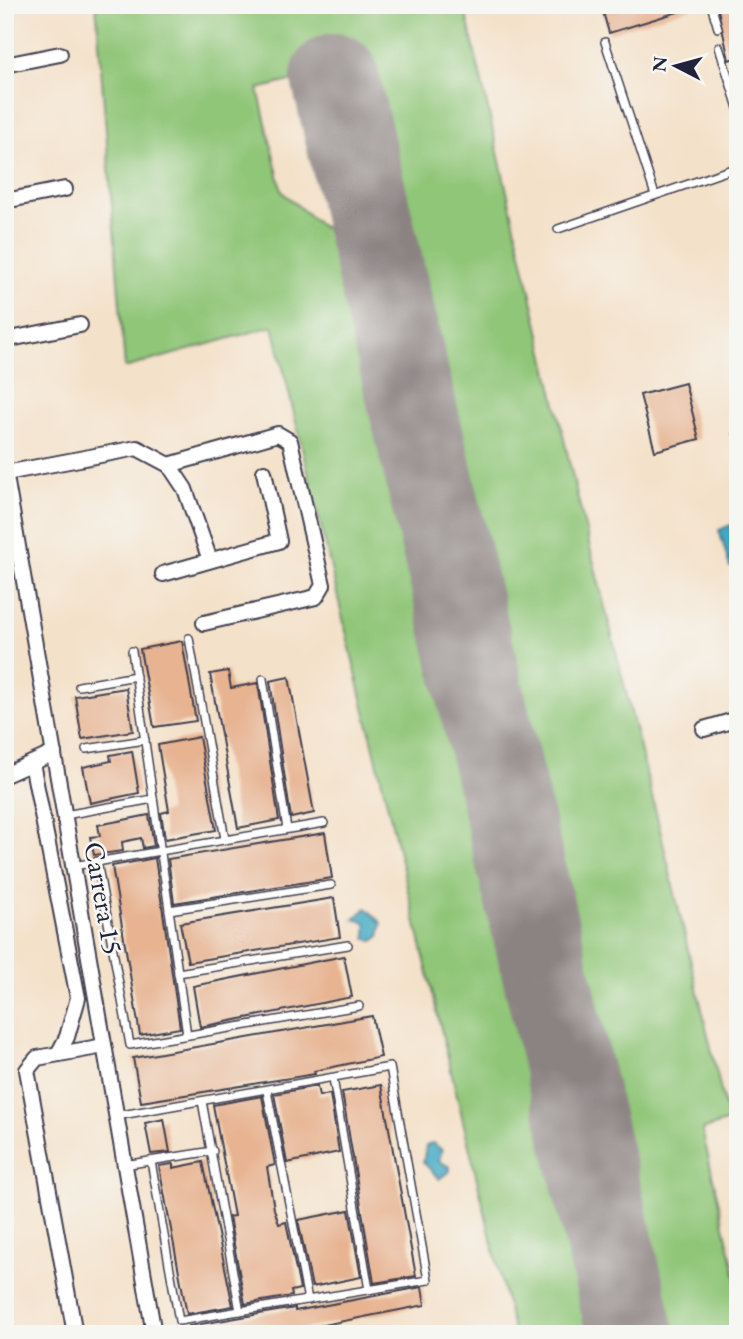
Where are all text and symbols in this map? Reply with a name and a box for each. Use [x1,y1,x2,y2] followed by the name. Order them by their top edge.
[642,32,712,102] north arrow
[646,55,673,73] text: N
[76,839,132,957] street label: Carrera 15

